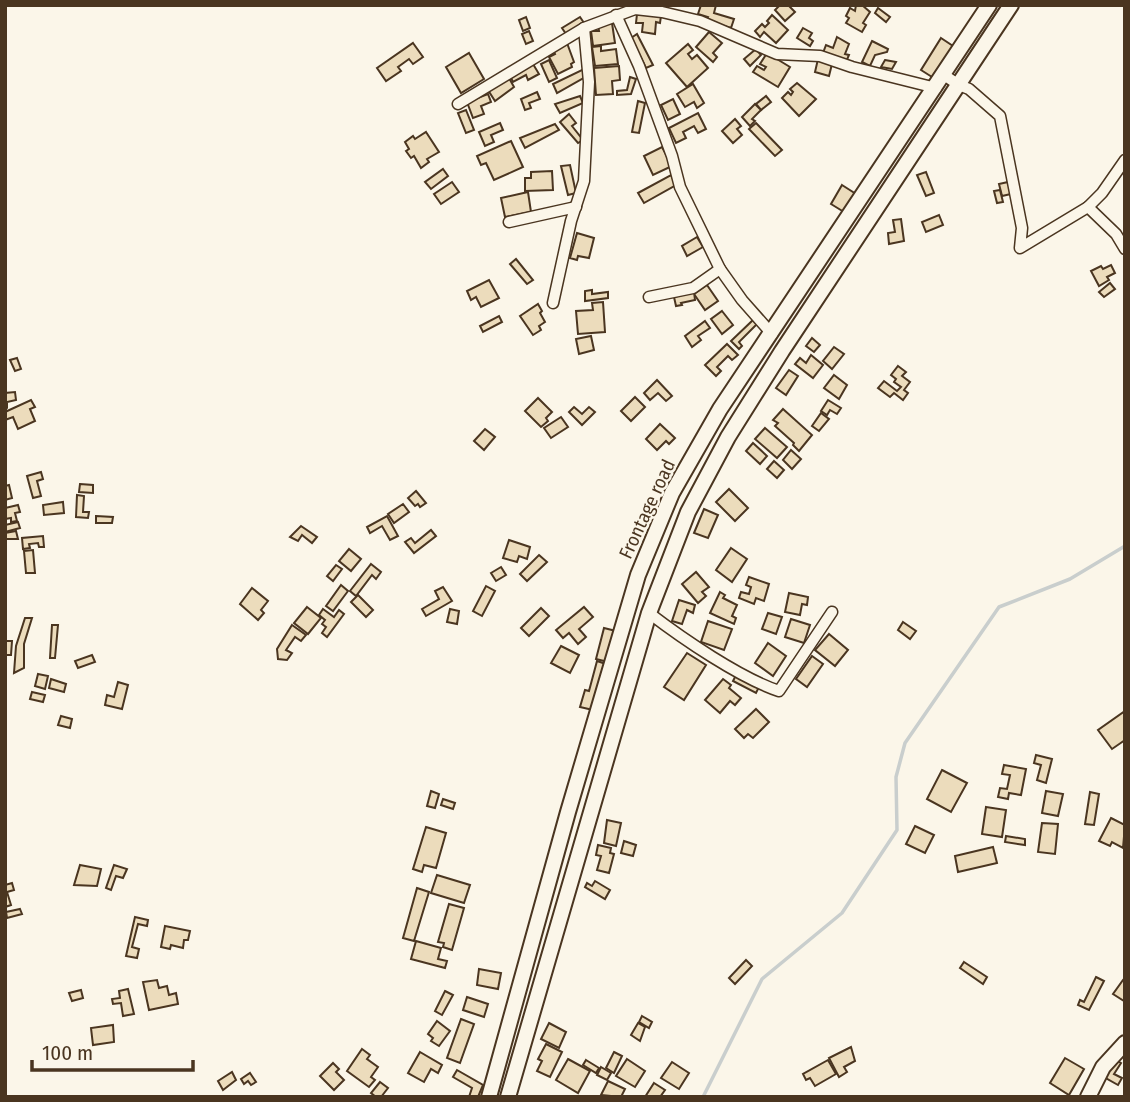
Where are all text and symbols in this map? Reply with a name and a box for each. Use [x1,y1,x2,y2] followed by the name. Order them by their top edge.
[614,456,680,562] street label: Frontage road
[32,1028,192,1072] scale bar
[42,1040,93,1066] text: 100 m

